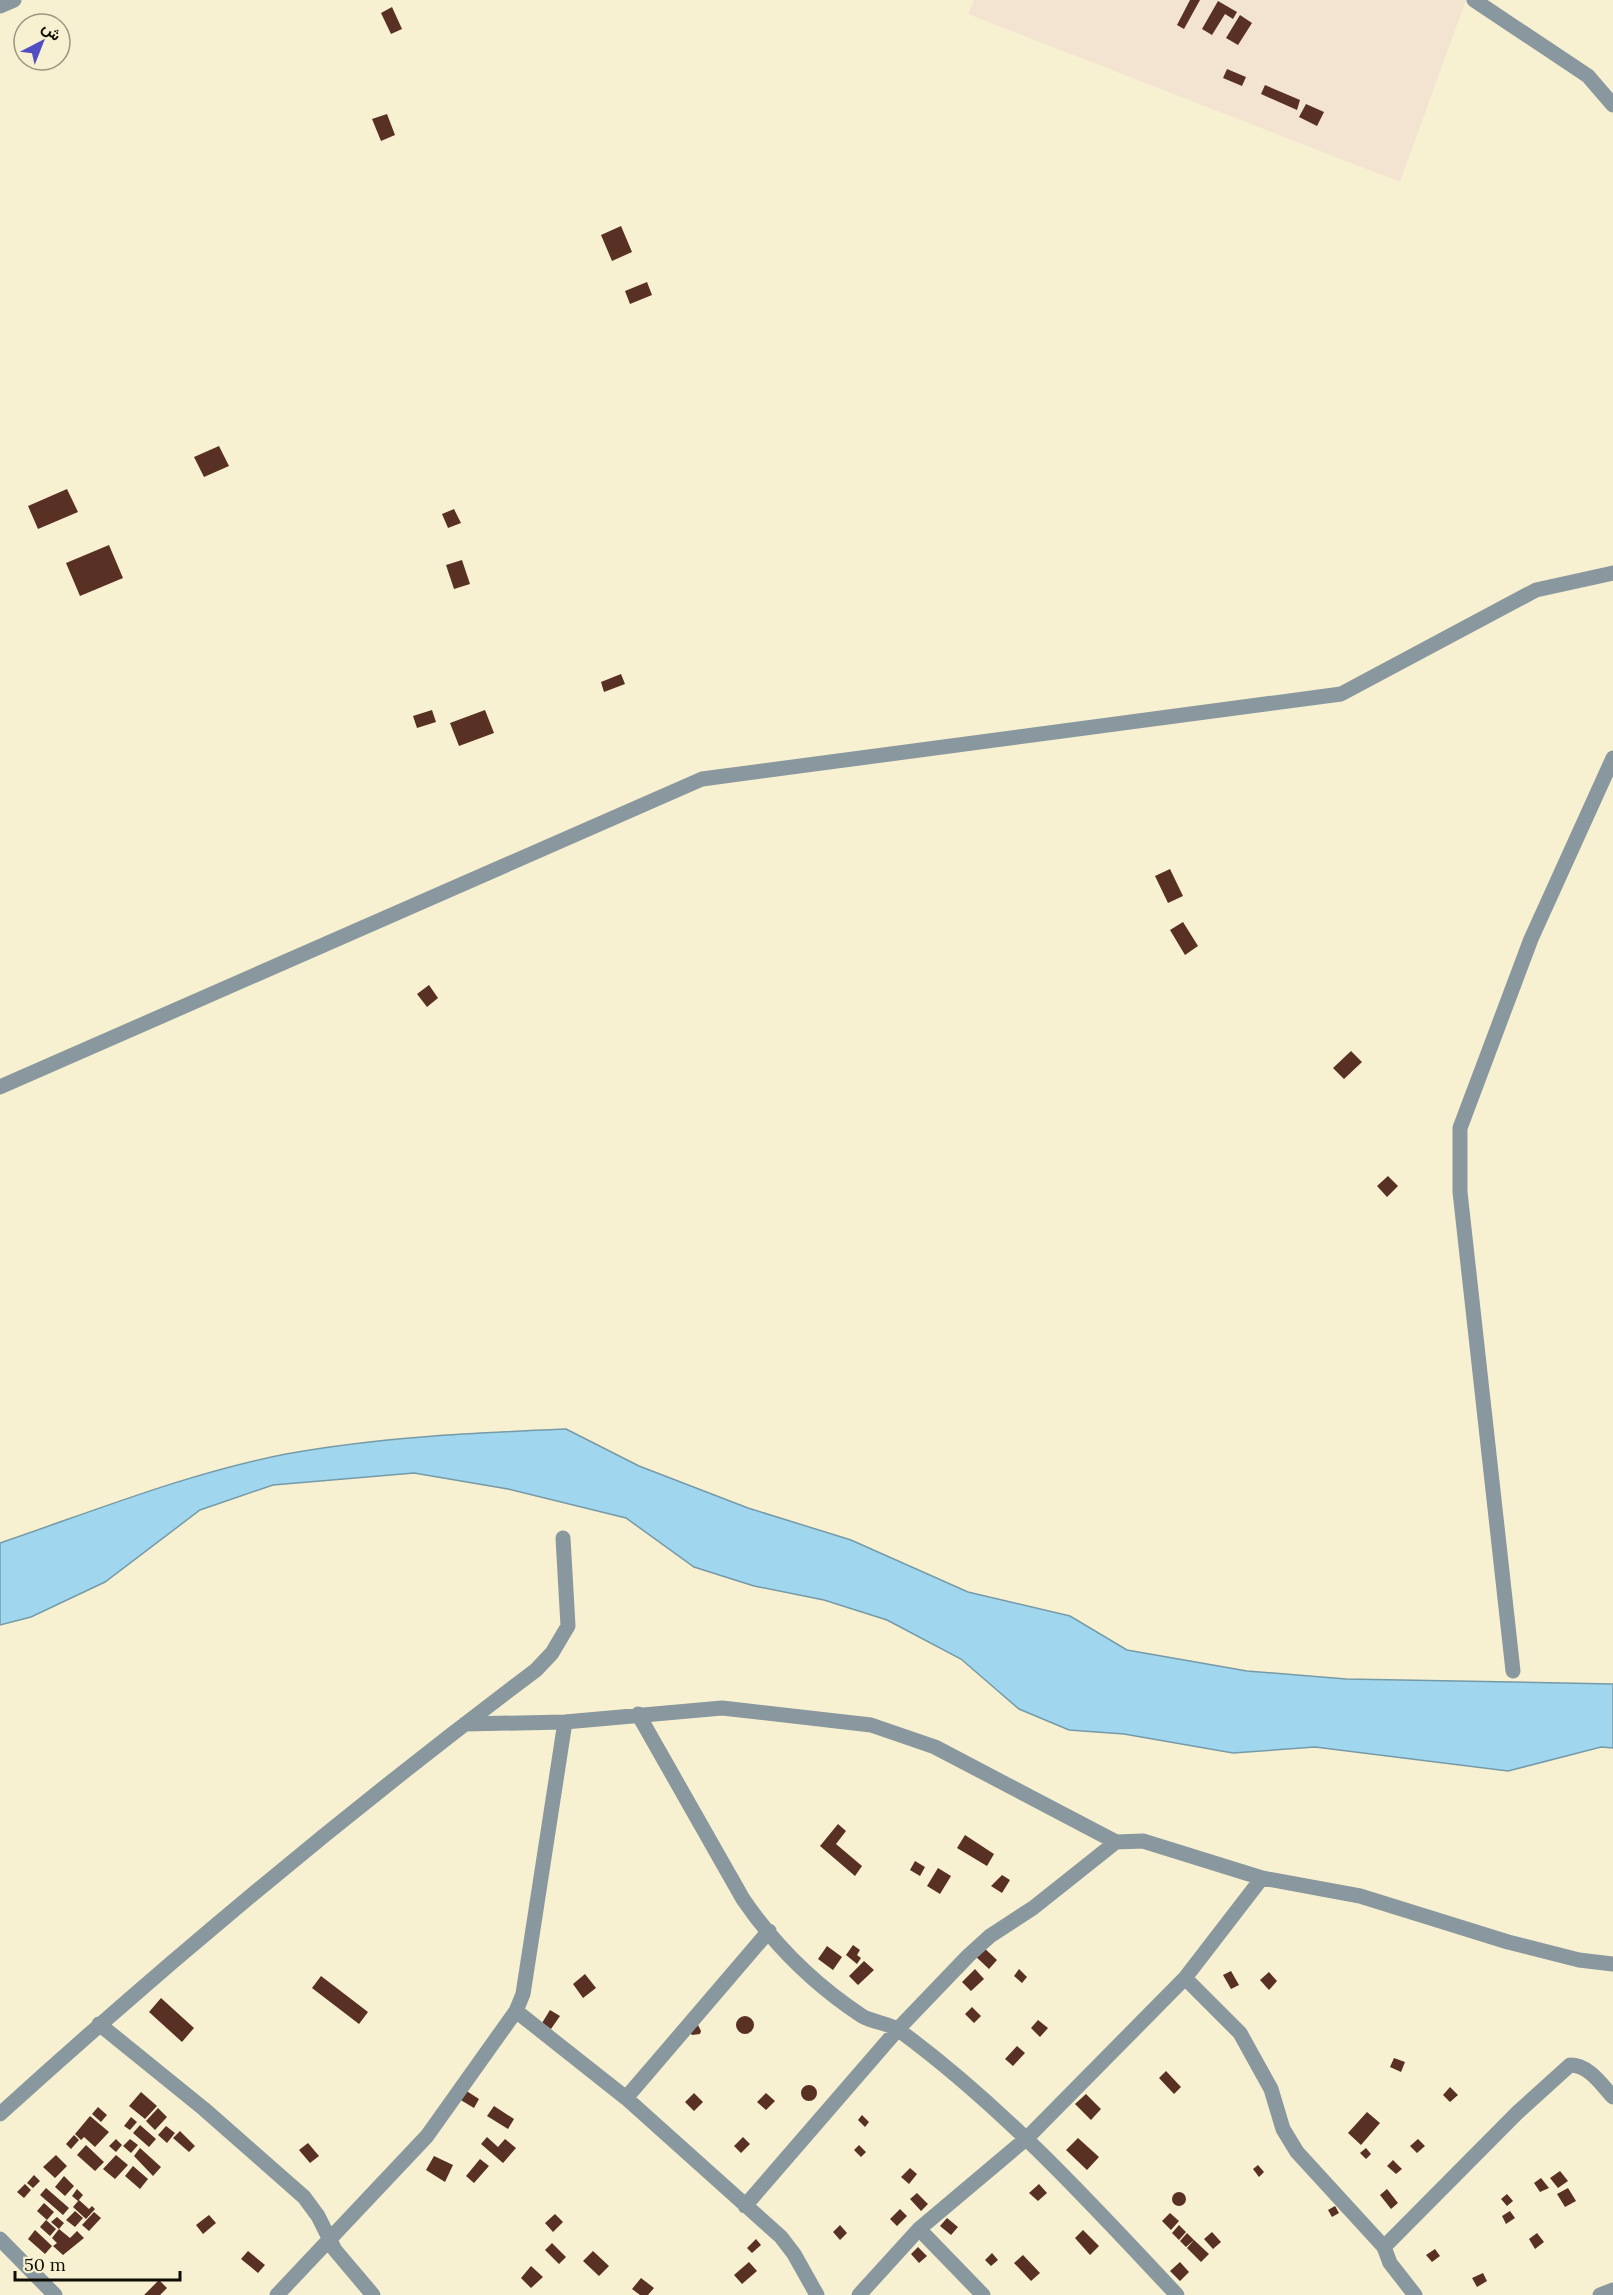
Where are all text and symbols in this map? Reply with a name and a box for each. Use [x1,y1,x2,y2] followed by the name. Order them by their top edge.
[12,12,72,72] north arrow
[38,17,66,45] text: ش
[15,2244,180,2282] scale bar
[24,2253,66,2276] text: 50 m

